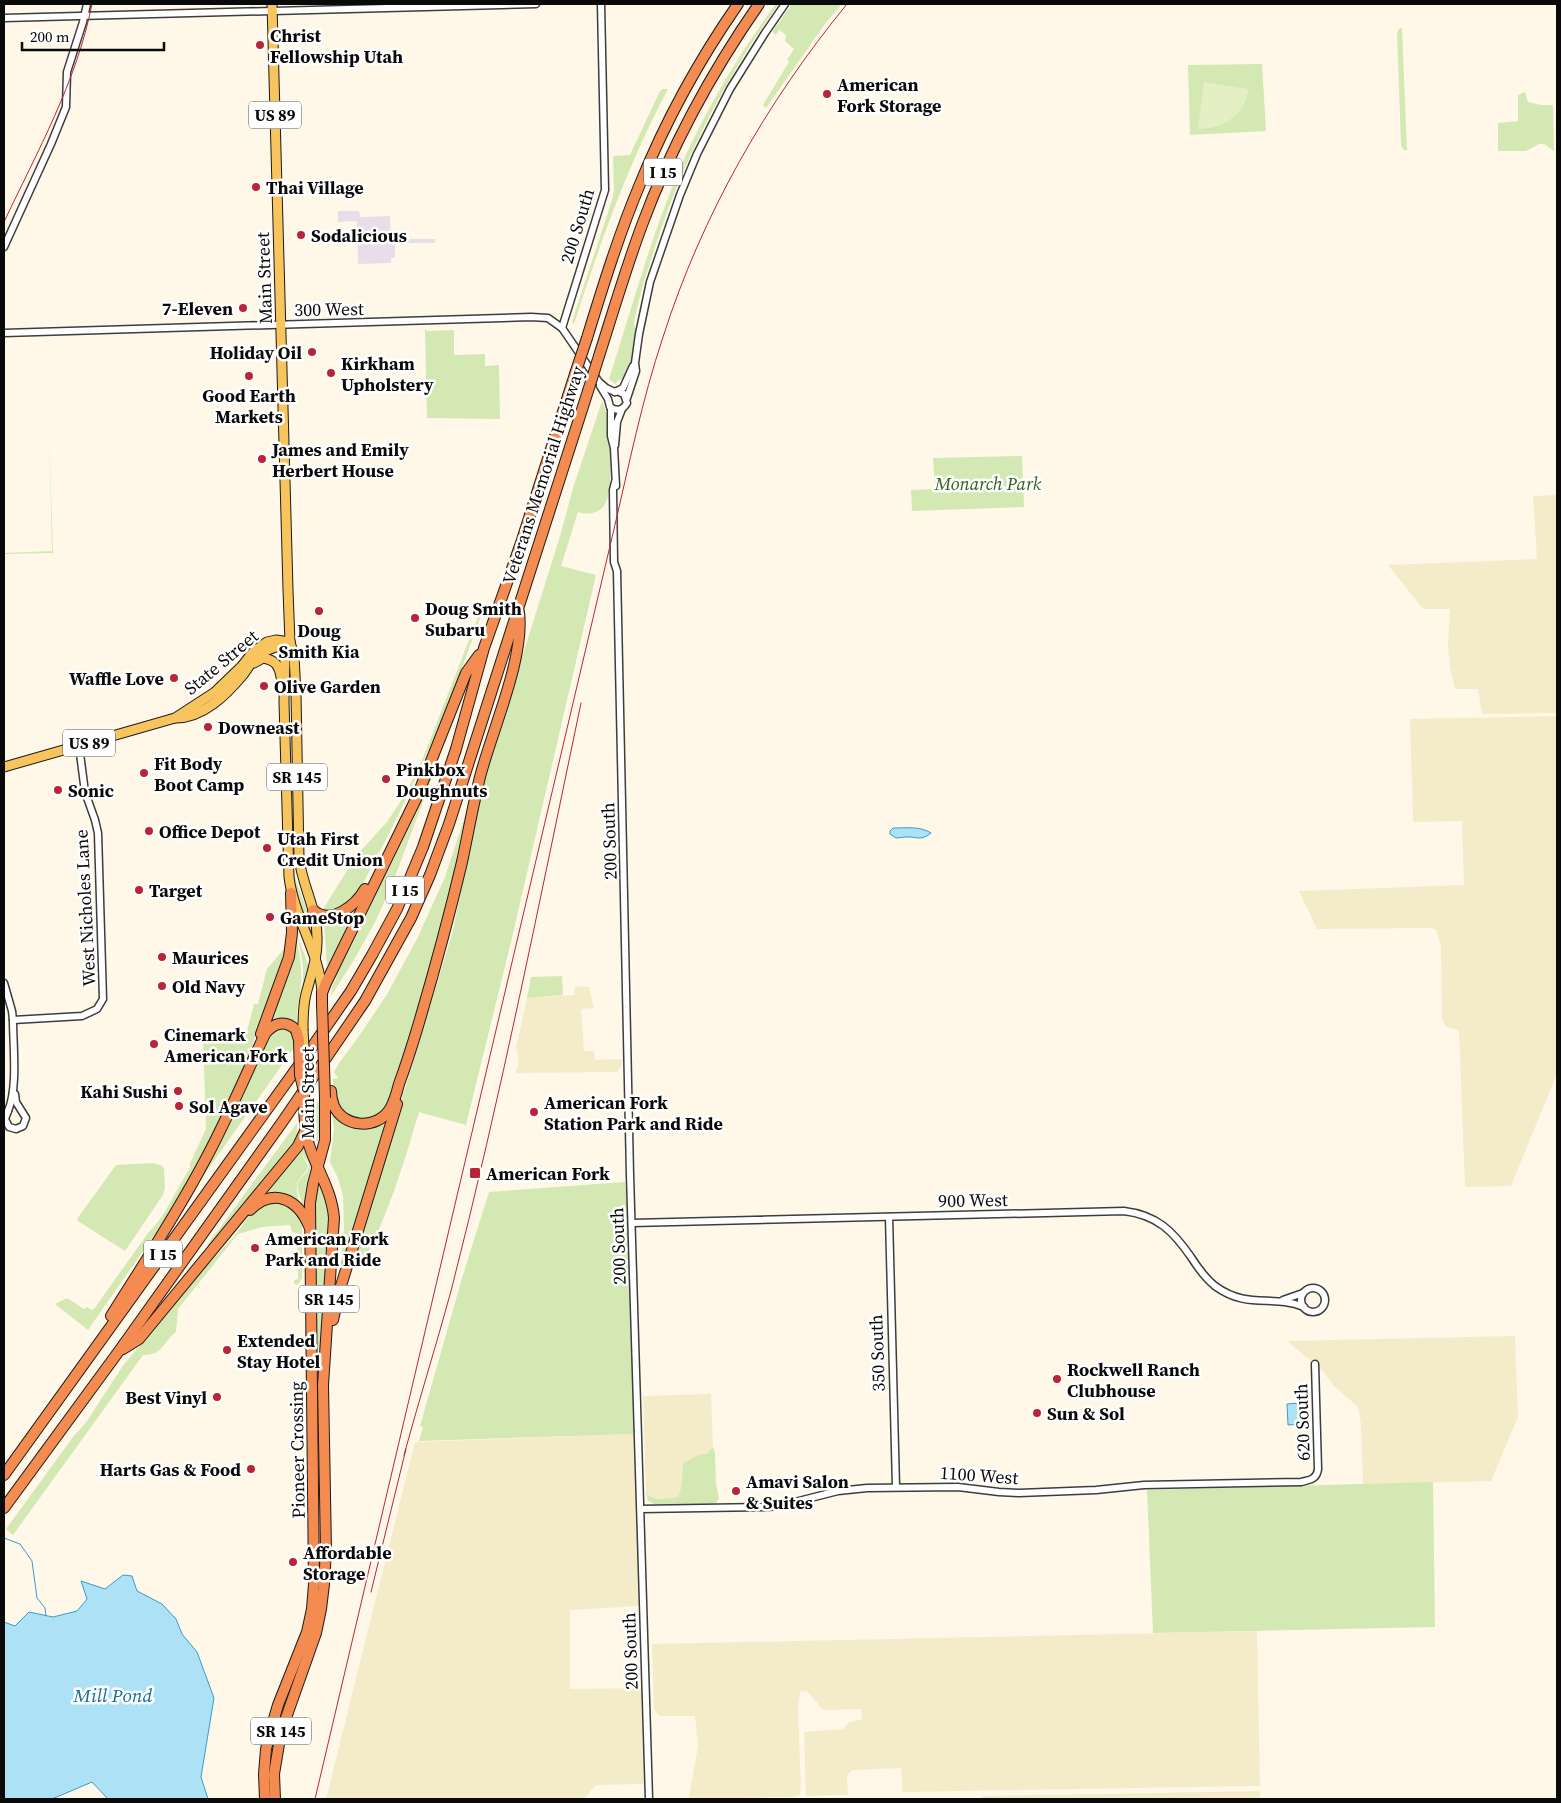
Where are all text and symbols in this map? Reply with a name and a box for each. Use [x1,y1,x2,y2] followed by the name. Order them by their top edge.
[22,20,165,52] scale bar
[270,23,403,69] place label: Christ Fellowship Utah
[30,26,70,47] text: 200 m
[254,39,266,51] marker: Christ Fellowship Utah
[837,72,942,118] place label: American Fork Storage
[821,88,833,100] marker: American Fork Storage
[249,102,301,128] road number: US 89
[644,158,682,186] road number: I 15
[266,175,364,200] place label: Thai Village
[250,181,262,193] marker: Thai Village
[554,185,600,267] street label: 200 South
[311,223,407,248] place label: Sodalicious
[295,229,307,241] marker: Sodalicious
[250,231,278,324] street label: Main Street
[162,296,233,321] place label: 7-Eleven
[294,296,364,322] street label: 300 West
[237,302,249,314] marker: 7-Eleven
[210,340,302,365] place label: Holiday Oil
[306,346,318,358] marker: Holiday Oil
[341,351,434,397] place label: Kirkham Upholstery
[496,362,590,587] street label: Veterans Memorial Highway
[325,367,337,379] marker: Kirkham Upholstery
[243,370,255,382] marker: Good Earth Markets
[202,383,296,429] place label: Good Earth Markets
[271,437,409,483] place label: James and Emily Herbert House
[256,453,268,465] marker: James and Emily Herbert House
[934,471,1042,496] park label: Monarch Park
[425,596,522,642] place label: Doug Smith Subaru
[313,605,325,617] marker: Doug Smith Kia
[409,612,421,624] marker: Doug Smith Subaru
[279,618,360,664] place label: Doug Smith Kia
[179,623,264,700] street label: State Street
[69,666,164,691] place label: Waffle Love
[168,672,180,684] marker: Waffle Love
[274,674,381,699] place label: Olive Garden
[258,680,270,692] marker: Olive Garden
[218,715,300,740] place label: Downeast
[202,721,214,733] marker: Downeast
[63,730,115,756] road number: US 89
[154,751,244,797] place label: Fit Body Boot Camp
[396,757,487,803] place label: Pinkbox Doughnuts
[267,764,327,790] road number: SR 145
[138,767,150,779] marker: Fit Body Boot Camp
[380,773,392,785] marker: Pinkbox Doughnuts
[68,778,114,803] place label: Sonic
[52,784,64,796] marker: Sonic
[595,802,623,880] street label: 200 South
[159,819,261,844] place label: Office Depot
[143,825,155,837] marker: Office Depot
[277,826,383,872] place label: Utah First Credit Union
[68,829,102,987] street label: West Nicholes Lane
[261,842,273,854] marker: Utah First Credit Union
[386,876,424,904] road number: I 15
[149,878,203,903] place label: Target
[133,884,145,896] marker: Target
[280,905,364,930] place label: GameStop
[264,911,276,923] marker: GameStop
[172,945,249,970] place label: Maurices
[156,951,168,963] marker: Maurices
[172,974,246,999] place label: Old Navy
[156,980,168,992] marker: Old Navy
[164,1022,288,1068] place label: Cinemark American Fork
[148,1038,160,1050] marker: Cinemark American Fork
[295,1047,320,1139] street label: Main Street
[80,1079,168,1104] place label: Kahi Sushi
[172,1085,184,1097] marker: Kahi Sushi
[544,1090,723,1136] place label: American Fork Station Park and Ride
[189,1094,268,1119] place label: Sol Agave
[173,1100,185,1112] marker: Sol Agave
[528,1106,540,1118] marker: American Fork Station Park and Ride
[486,1161,610,1186] place label: American Fork
[468,1166,482,1180] marker: American Fork
[938,1187,1008,1213] street label: 900 West
[604,1207,632,1285] street label: 200 South
[265,1226,389,1272] place label: American Fork Park and Ride
[144,1240,182,1268] road number: I 15
[249,1242,261,1254] marker: American Fork Park and Ride
[299,1286,359,1312] road number: SR 145
[863,1314,891,1392] street label: 350 South
[237,1328,321,1374] place label: Extended Stay Hotel
[221,1344,233,1356] marker: Extended Stay Hotel
[1067,1357,1200,1403] place label: Rockwell Ranch Clubhouse
[1051,1373,1063,1385] marker: Rockwell Ranch Clubhouse
[283,1381,311,1519] street label: Pioneer Crossing
[1288,1383,1316,1461] street label: 620 South
[125,1385,207,1410] place label: Best Vinyl
[211,1391,223,1403] marker: Best Vinyl
[1047,1401,1125,1426] place label: Sun & Sol
[1031,1407,1043,1419] marker: Sun & Sol
[100,1457,241,1482] place label: Harts Gas & Food
[939,1460,1019,1490] street label: 1100 West
[245,1463,257,1475] marker: Harts Gas & Food
[746,1469,849,1515] place label: Amavi Salon & Suites
[730,1485,742,1497] marker: Amavi Salon & Suites
[303,1540,392,1586] place label: Affordable Storage
[287,1556,299,1568] marker: Affordable Storage
[616,1612,644,1690] street label: 200 South
[73,1682,152,1708] water label: Mill Pond
[251,1718,311,1744] road number: SR 145

